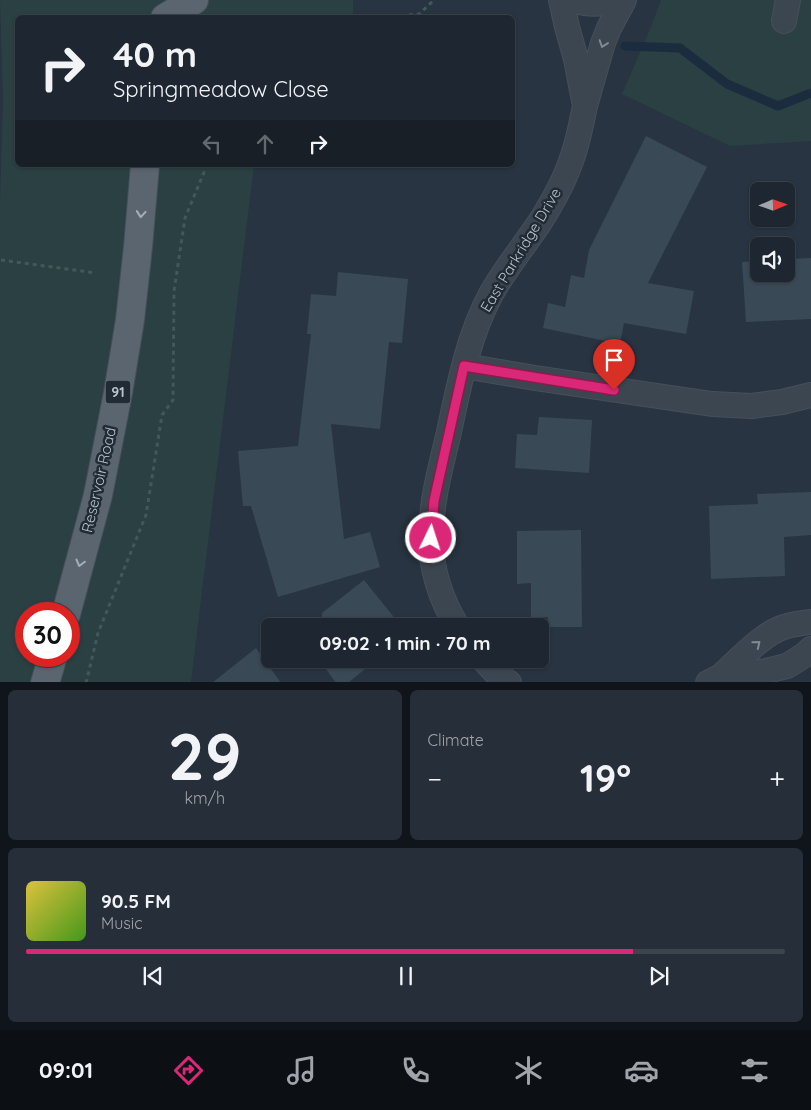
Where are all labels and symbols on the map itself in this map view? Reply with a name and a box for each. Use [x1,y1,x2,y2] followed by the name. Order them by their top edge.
[599,39,609,48] one-way arrow
[750,182,795,228] north arrow
[476,184,565,315] street label: East Parkridge Drive
[136,210,147,218] one-way arrow
[593,339,635,390] pin
[106,381,130,404] road number: 91
[77,425,120,534] street label: Reservoir Road
[404,511,456,563] position arrow
[75,558,86,567] one-way arrow
[15,602,80,667] speed limit sign: 30
[751,642,760,650] one-way arrow

